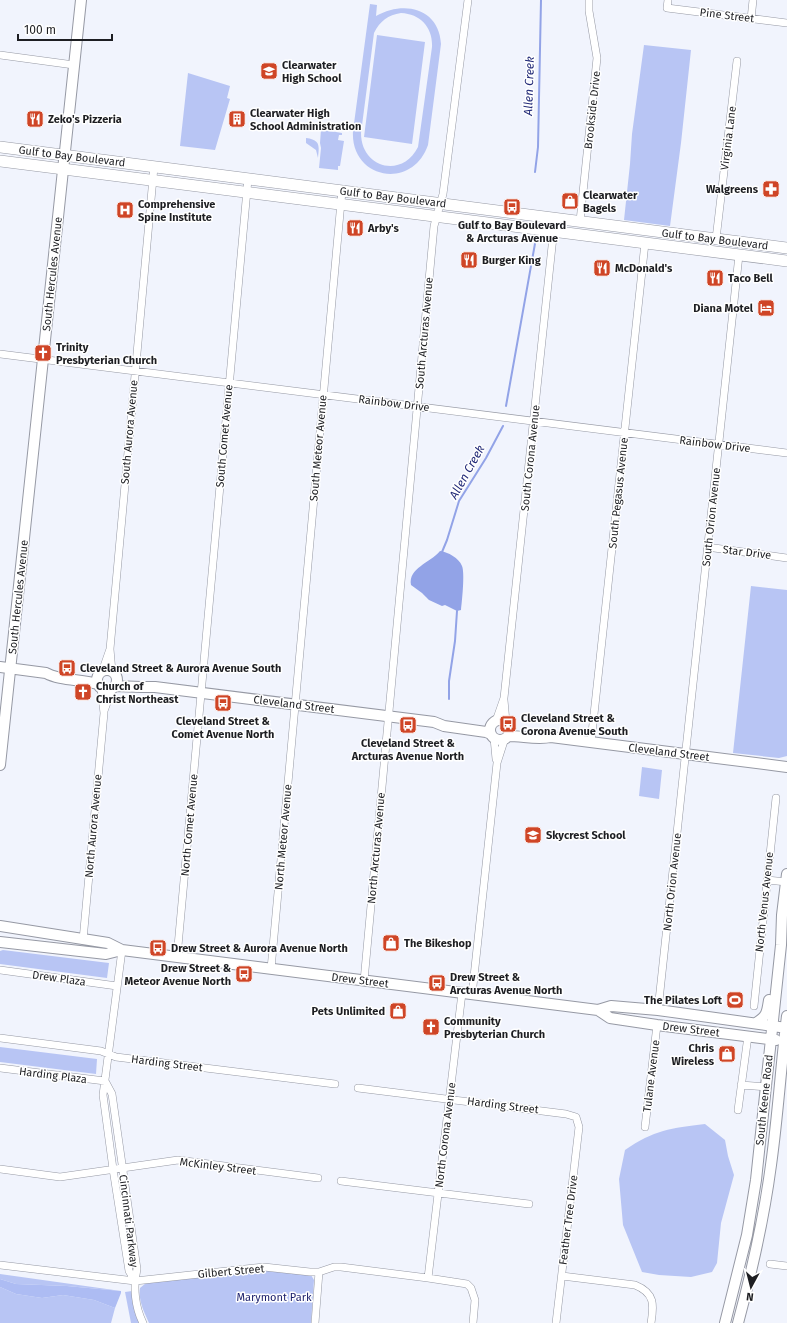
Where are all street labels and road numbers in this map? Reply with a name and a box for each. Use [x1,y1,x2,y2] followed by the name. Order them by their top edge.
[699,6,755,25] street label: Pine Street
[582,70,603,150] street label: Brookside Drive
[718,105,739,171] street label: Virginia Lane
[18,143,126,169] street label: Gulf to Bay Boulevard
[339,184,447,210] street label: Gulf to Bay Boulevard
[40,216,65,332] street label: South Hercules Avenue
[661,226,769,252] street label: Gulf to Bay Boulevard
[413,277,436,390] street label: South Arcturas Avenue
[118,379,141,485] street label: South Aurora Avenue
[214,384,235,488] street label: South Comet Avenue
[358,393,430,414] street label: Rainbow Drive
[307,394,330,502] street label: South Meteor Avenue
[518,404,543,512] street label: South Corona Avenue
[679,434,751,455] street label: Rainbow Drive
[606,437,631,549] street label: South Pegasus Avenue
[700,467,723,567] street label: South Orion Avenue
[6,539,31,655] street label: South Hercules Avenue
[722,543,772,562] street label: Star Drive
[253,693,335,716] street label: Cleveland Street
[628,741,710,764] street label: Cleveland Street
[179,773,200,877] street label: North Comet Avenue
[82,774,104,878] street label: North Aurora Avenue
[272,784,295,890] street label: North Meteor Avenue
[365,792,388,904] street label: North Arcturas Avenue
[661,832,684,932] street label: North Orion Avenue
[753,851,776,953] street label: North Venus Avenue
[31,968,87,989] street label: Drew Plaza
[331,971,389,990] street label: Drew Street
[662,1020,720,1039] street label: Drew Street
[641,1039,662,1113] street label: Tulane Avenue
[130,1053,203,1074] street label: Harding Street
[753,1054,776,1146] street label: South Keene Road
[18,1065,88,1086] street label: Harding Plaza
[433,1082,458,1188] street label: North Corona Avenue
[466,1095,539,1116] street label: Harding Street
[179,1155,257,1178] street label: McKinley Street
[116,1174,141,1269] street label: Cincinnati Parkway
[557,1174,580,1266] street label: Feather Tree Drive
[197,1262,265,1281] street label: Gilbert Street

